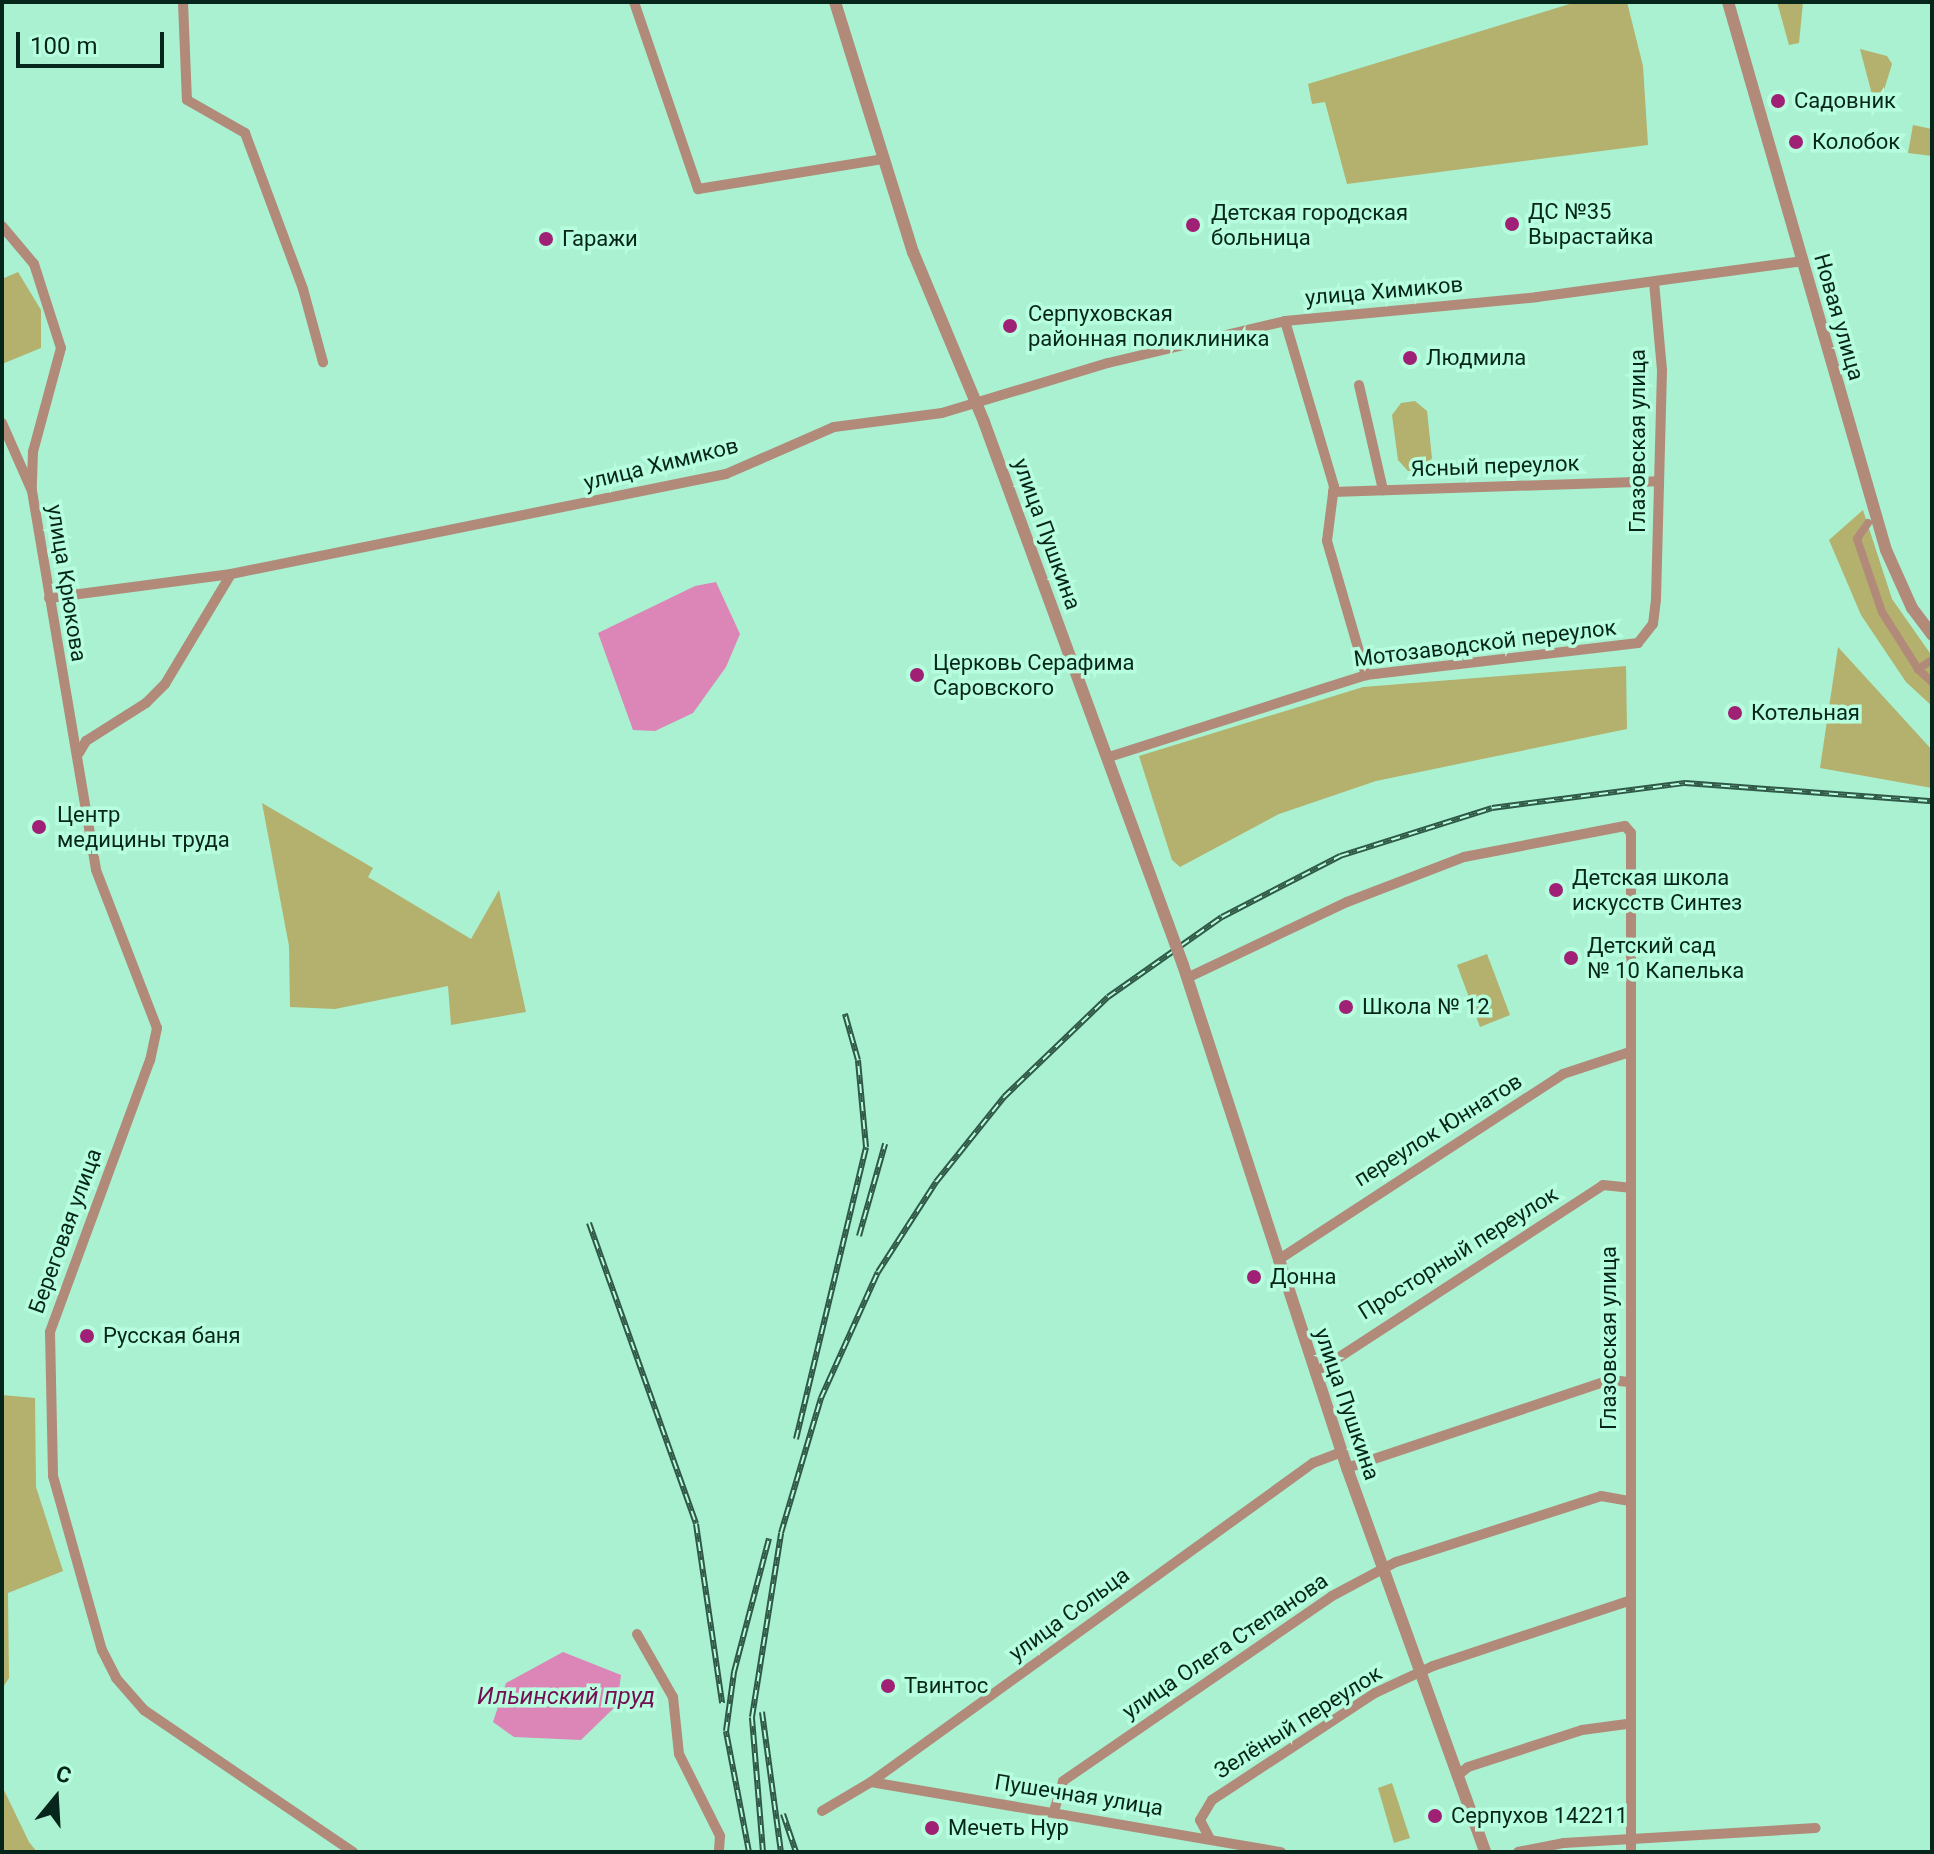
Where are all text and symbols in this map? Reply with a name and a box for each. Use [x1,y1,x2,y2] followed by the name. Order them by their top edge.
[20,16,168,66] scale bar
[30,32,97,60] text: 100 m
[1794,88,1896,114] place label: Садовник
[1769,92,1787,110] marker: Садовник
[1812,129,1900,155] place label: Колобок
[1787,133,1805,151] marker: Колобок
[1528,198,1654,250] place label: ДС №35 Вырастайка
[1211,199,1408,250] place label: Детская городская больница
[1182,214,1204,236] marker: Детская городская больница
[1503,215,1521,233] marker: ДС №35 Вырастайка
[562,226,638,252] place label: Гаражи
[537,230,555,248] marker: Гаражи
[1808,251,1870,383] street label: Новая улица
[1304,271,1464,311] street label: улица Химиков
[1028,300,1269,352] place label: Серпуховская районная поликлиника
[999,315,1021,337] marker: Серпуховская районная поликлиника
[1426,345,1526,371] place label: Людмила
[1401,349,1419,367] marker: Людмила
[1625,349,1651,533] street label: Глазовская улица
[581,432,741,496] street label: улица Химиков
[1410,450,1580,482] street label: Ясный переулок
[1007,455,1087,613] street label: улица Пушкина
[42,503,92,663] street label: улица Крюкова
[1352,614,1618,672] street label: Мотозаводской переулок
[933,649,1135,700] place label: Церковь Серафима Саровского
[908,666,926,684] marker: Церковь Серафима Саровского
[1751,700,1860,726] place label: Котельная
[1726,704,1744,722] marker: Котельная
[57,801,230,852] place label: Центр медицины труда
[28,816,50,838] marker: Центр медицины труда
[1572,864,1742,916] place label: Детская школа искусств Синтез
[1547,881,1565,899] marker: Детская школа искусств Синтез
[1587,932,1744,984] place label: Детский сад № 10 Капелька
[1562,949,1580,967] marker: Детский сад № 10 Капелька
[1362,994,1490,1020] place label: Школа № 12
[1337,998,1355,1016] marker: Школа № 12
[1349,1068,1527,1192] street label: переулок Юннатов
[23,1145,107,1317] street label: Береговая улица
[1353,1181,1563,1325] street label: Просторный переулок
[1596,1246,1622,1430] street label: Глазовская улица
[1270,1264,1336,1290] place label: Донна
[1245,1268,1263,1286] marker: Донна
[103,1323,241,1349] place label: Русская баня
[1309,1325,1385,1483] street label: улица Пушкина
[78,1327,96,1345] marker: Русская баня
[1004,1562,1134,1666] street label: улица Сольца
[1117,1567,1333,1725] street label: улица Олега Степанова
[1209,1660,1387,1784] street label: Зелёный переулок
[904,1673,988,1699] place label: Твинтос
[879,1677,897,1695] marker: Твинтос
[477,1683,655,1711] water label: Ильинский пруд
[16,1758,96,1838] north arrow
[53,1761,74,1789] text: С
[993,1769,1165,1821] street label: Пушечная улица
[1451,1803,1628,1829] place label: Серпухов 142211
[1426,1807,1444,1825] marker: Серпухов 142211
[948,1815,1069,1841] place label: Мечеть Нур
[923,1819,941,1837] marker: Мечеть Нур

